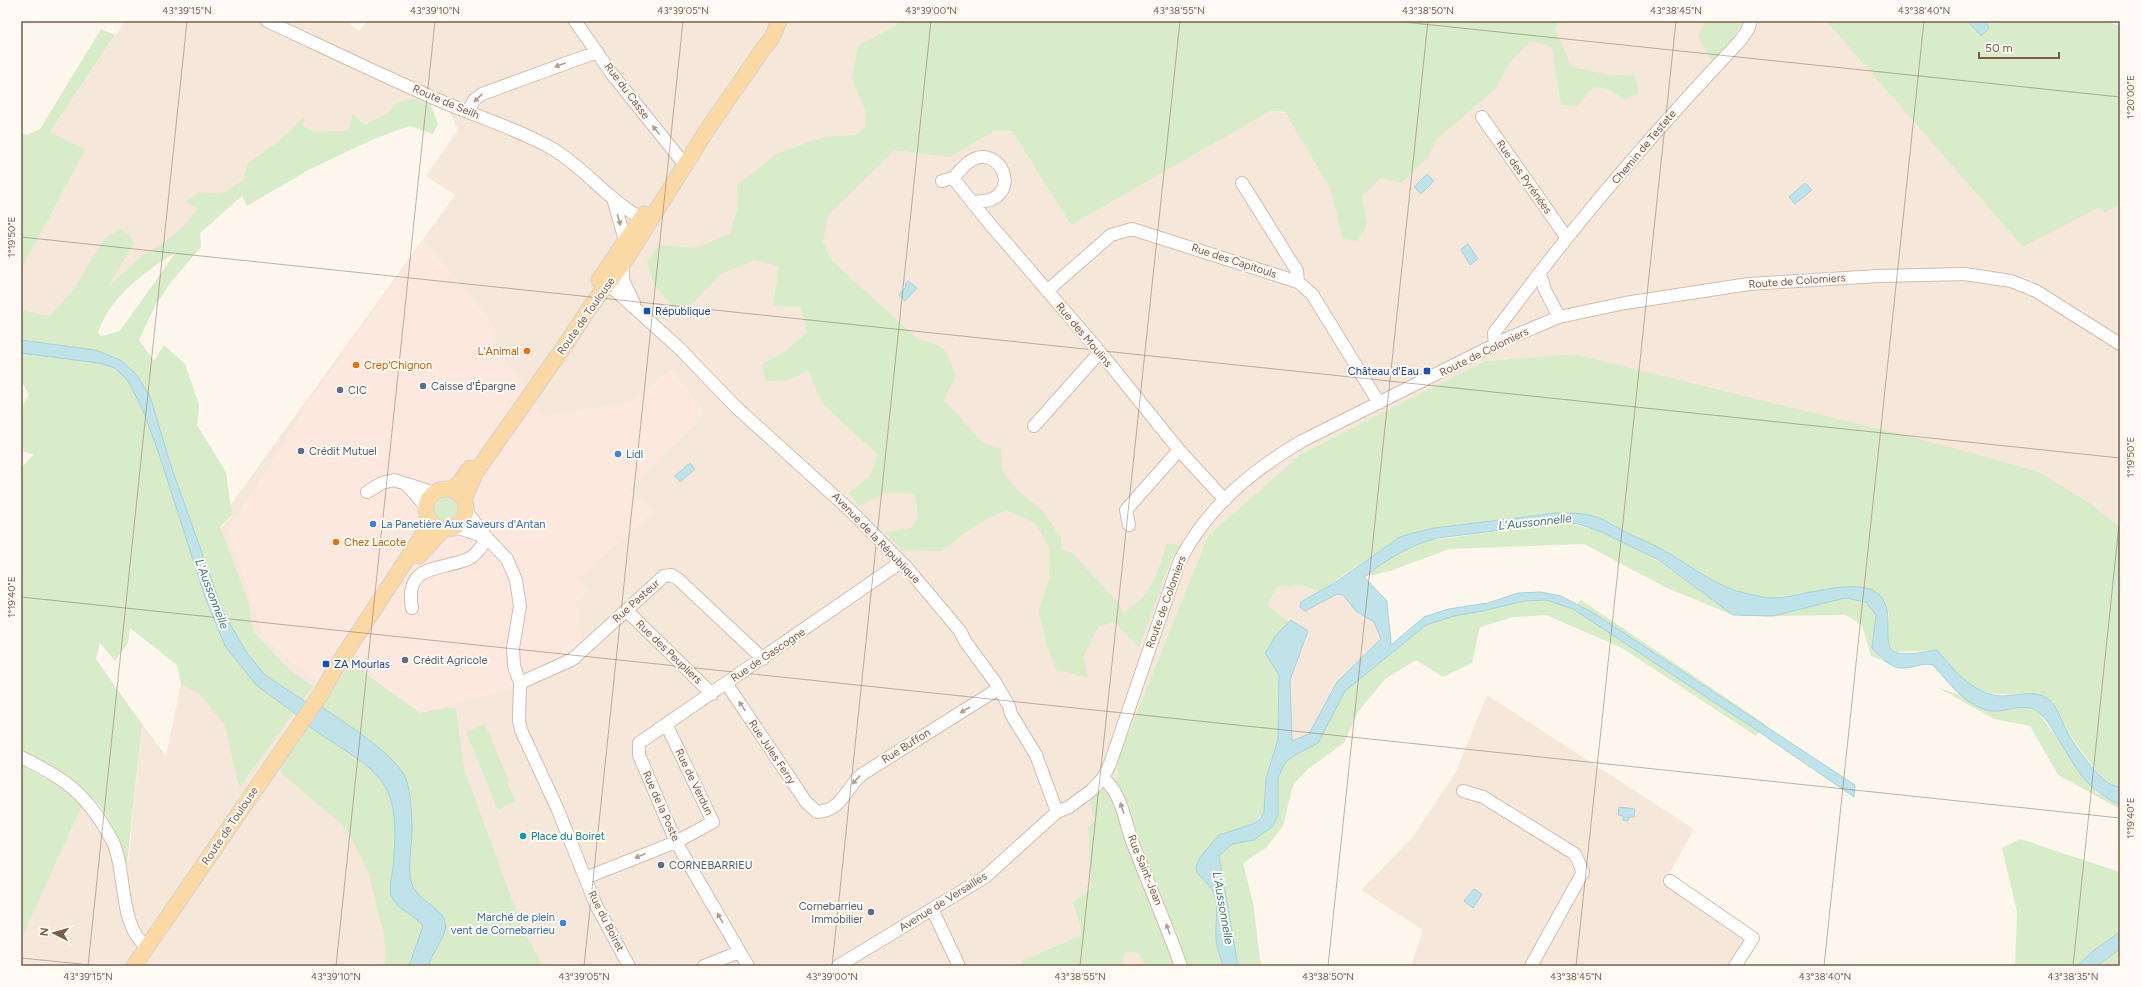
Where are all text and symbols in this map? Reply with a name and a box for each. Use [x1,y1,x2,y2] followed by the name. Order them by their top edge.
[162,4,212,17] text: 43°39'15"N
[410,4,460,17] text: 43°39'10"N
[657,4,709,17] text: 43°39'05"N
[905,4,957,17] text: 43°39'00"N
[1153,4,1205,17] text: 43°38'55"N
[1402,4,1454,17] text: 43°38'50"N
[1650,4,1702,17] text: 43°38'45"N
[1898,4,1950,17] text: 43°38'40"N
[1979,34,2059,60] scale bar
[1985,41,2013,55] text: 50 m
[602,60,652,122] street label: Rue du Casse
[554,62,566,68] one-way arrow
[2124,75,2137,119] text: 1°20'00"E
[411,82,481,122] street label: Route de Seilh
[473,93,483,103] one-way arrow
[1609,107,1679,187] street label: Chemin de Testete
[652,125,661,136] one-way arrow
[1494,138,1554,216] street label: Rue des Pyrénées
[616,214,622,226] one-way arrow
[5,216,18,257] text: 1°19'50"E
[1190,241,1278,281] street label: Rue des Capitouls
[1748,271,1846,291] street label: Route de Colomiers
[554,275,618,357] street label: Route de Toulouse
[1053,300,1115,370] street label: Rue des Moulins
[655,305,710,318] place label: République
[642,306,652,316] marker: République
[1437,325,1531,379] street label: Route de Colomiers
[478,345,519,358] place label: L'Animal
[522,346,532,356] marker: L'Animal
[364,359,432,372] place label: Crep'Chignon
[351,360,361,370] marker: Crep'Chignon
[1348,365,1419,378] place label: Château d'Eau
[1422,366,1432,376] marker: Château d'Eau
[431,380,516,393] place label: Caisse d'Épargne
[418,381,428,391] marker: Caisse d'Épargne
[348,384,367,397] place label: CIC
[335,385,345,395] marker: CIC
[2124,436,2137,477] text: 1°19'50"E
[309,445,377,458] place label: Crédit Mutuel
[296,446,306,456] marker: Crédit Mutuel
[626,448,643,461] place label: Lidl
[613,449,623,459] marker: Lidl
[829,490,923,586] street label: Avenue de la République
[1498,511,1573,533] water label: L'Aussonnelle
[381,518,545,531] place label: La Panetière Aux Saveurs d'Antan
[368,519,378,529] marker: La Panetière Aux Saveurs d'Antan
[344,536,406,549] place label: Chez Lacote
[331,537,341,547] marker: Chez Lacote
[1143,554,1189,650] street label: Route de Colomiers
[192,557,232,631] water label: L'Aussonnelle
[5,576,18,618] text: 1°19'40"E
[610,576,662,625] street label: Rue Pasteur
[633,617,705,687] street label: Rue des Peupliers
[728,625,808,685] street label: Rue de Gascogne
[413,654,487,667] place label: Crédit Agricole
[400,655,410,665] marker: Crédit Agricole
[334,658,390,671] place label: ZA Mourlas
[321,659,331,669] marker: ZA Mourlas
[738,700,745,712] one-way arrow
[959,706,971,713] one-way arrow
[746,717,798,787] street label: Rue Jules Ferry
[879,726,933,766] street label: Rue Buffon
[672,747,716,817] street label: Rue de Verdun
[640,769,682,843] street label: Rue de la Poste
[851,775,861,785] one-way arrow
[199,784,261,868] street label: Route de Toulouse
[2124,797,2137,839] text: 1°19'40"E
[1119,802,1125,814] one-way arrow
[531,830,605,843] place label: Place du Boiret
[518,831,528,841] marker: Place du Boiret
[1125,833,1165,907] street label: Rue Saint-Jean
[633,854,645,860] one-way arrow
[669,859,753,872] place label: CORNEBARRIEU
[656,860,666,870] marker: CORNEBARRIEU
[897,870,989,934] street label: Avenue de Versailles
[1210,871,1236,946] water label: L'Aussonnelle
[585,888,627,954] street label: Rue du Boiret
[799,900,863,926] place label: Cornebarrieu Immobilier
[866,907,876,917] marker: Cornebarrieu Immobilier
[451,911,555,937] place label: Marché de plein vent de Cornebarrieu
[716,912,723,924] one-way arrow
[34,913,74,953] north arrow
[558,918,568,928] marker: Marché de plein vent de Cornebarrieu
[1165,923,1171,935] one-way arrow
[38,927,51,937] text: N
[63,970,113,983] text: 43°39'15"N
[311,970,361,983] text: 43°39'10"N
[558,970,610,983] text: 43°39'05"N
[806,970,858,983] text: 43°39'00"N
[1054,970,1106,983] text: 43°38'55"N
[1302,970,1354,983] text: 43°38'50"N
[1550,970,1602,983] text: 43°38'45"N
[1799,970,1851,983] text: 43°38'40"N
[2047,970,2099,983] text: 43°38'35"N

